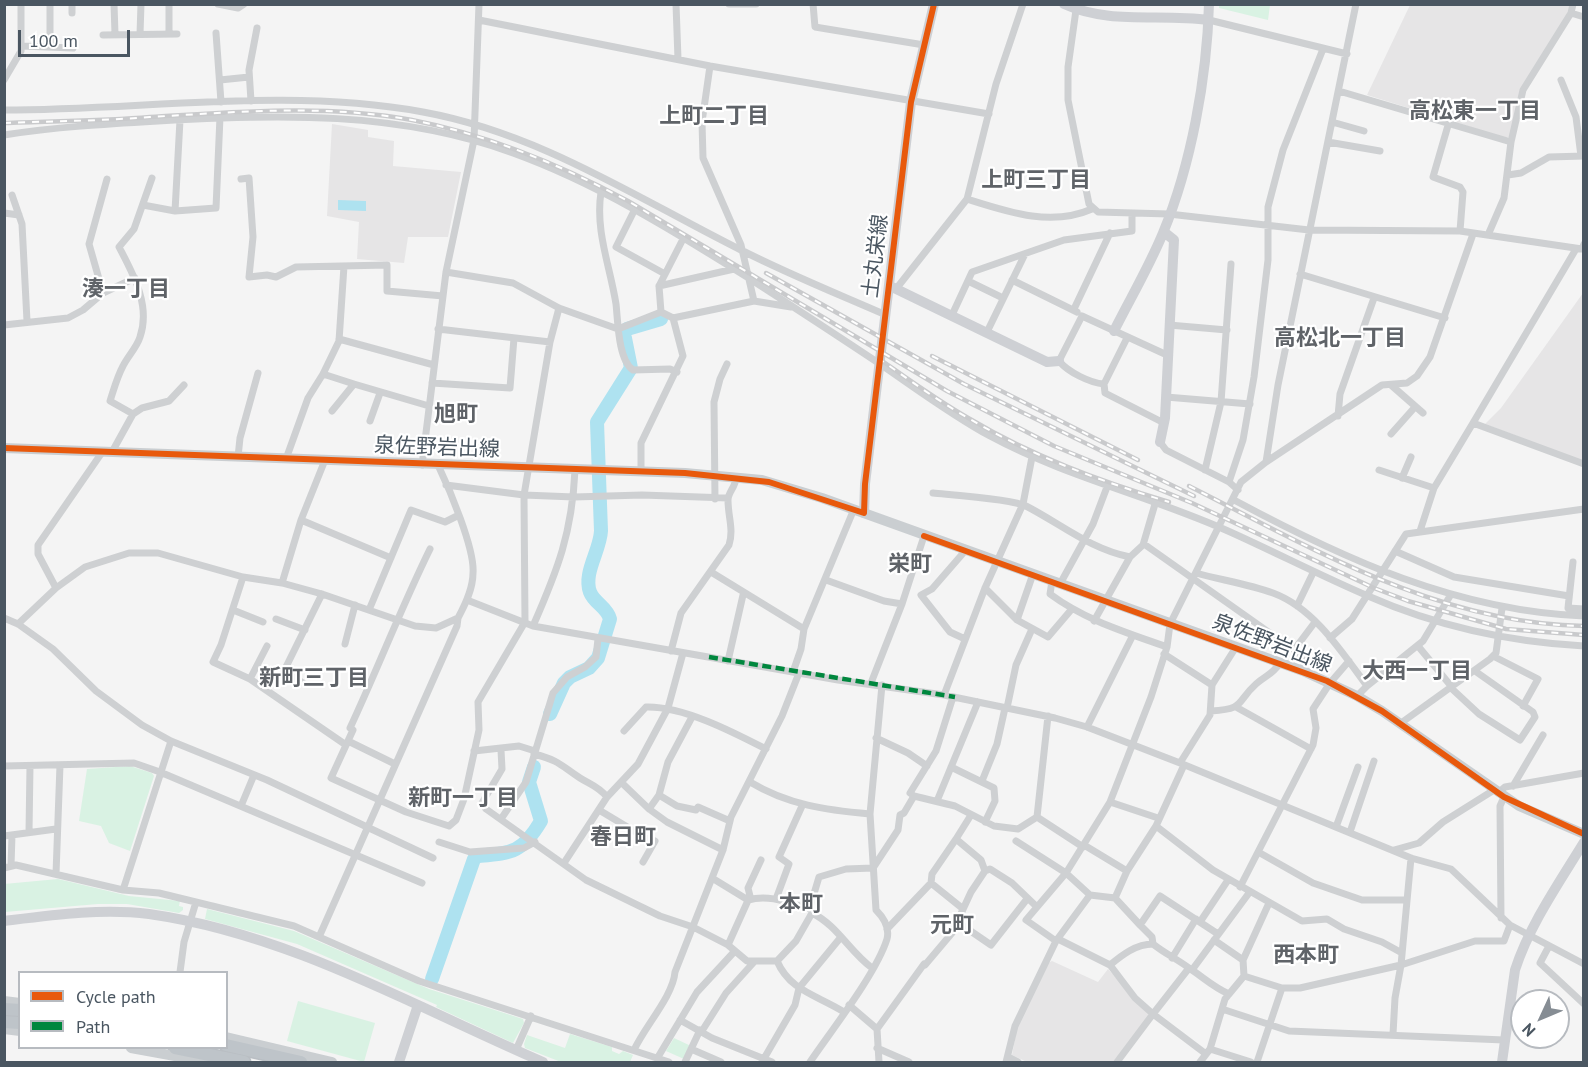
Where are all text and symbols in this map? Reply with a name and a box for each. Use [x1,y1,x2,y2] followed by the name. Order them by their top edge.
[21,18,134,56] scale bar
[29,29,78,52] text: 100 m
[1409,99,1541,125] district label: 高松東一丁目
[659,104,769,130] district label: 上町二丁目
[981,168,1091,194] district label: 上町三丁目
[858,213,894,299] street label: 土丸栄線
[82,277,170,303] district label: 湊一丁目
[1274,326,1406,352] district label: 高松北一丁目
[434,402,478,428] district label: 旭町
[374,433,500,463] street label: 泉佐野岩出線
[888,552,932,578] district label: 栄町
[1209,610,1335,678] street label: 泉佐野岩出線
[1362,659,1472,685] district label: 大西一丁目
[259,666,369,692] district label: 新町三丁目
[408,786,518,812] district label: 新町一丁目
[590,825,656,851] district label: 春日町
[779,892,823,918] district label: 本町
[930,913,974,939] district label: 元町
[1273,943,1339,969] district label: 西本町
[18,971,228,1049] legend
[76,985,156,1008] text: Cycle path
[1510,989,1570,1049] north arrow
[76,1015,110,1038] text: Path
[1518,1019,1539,1041] text: N

